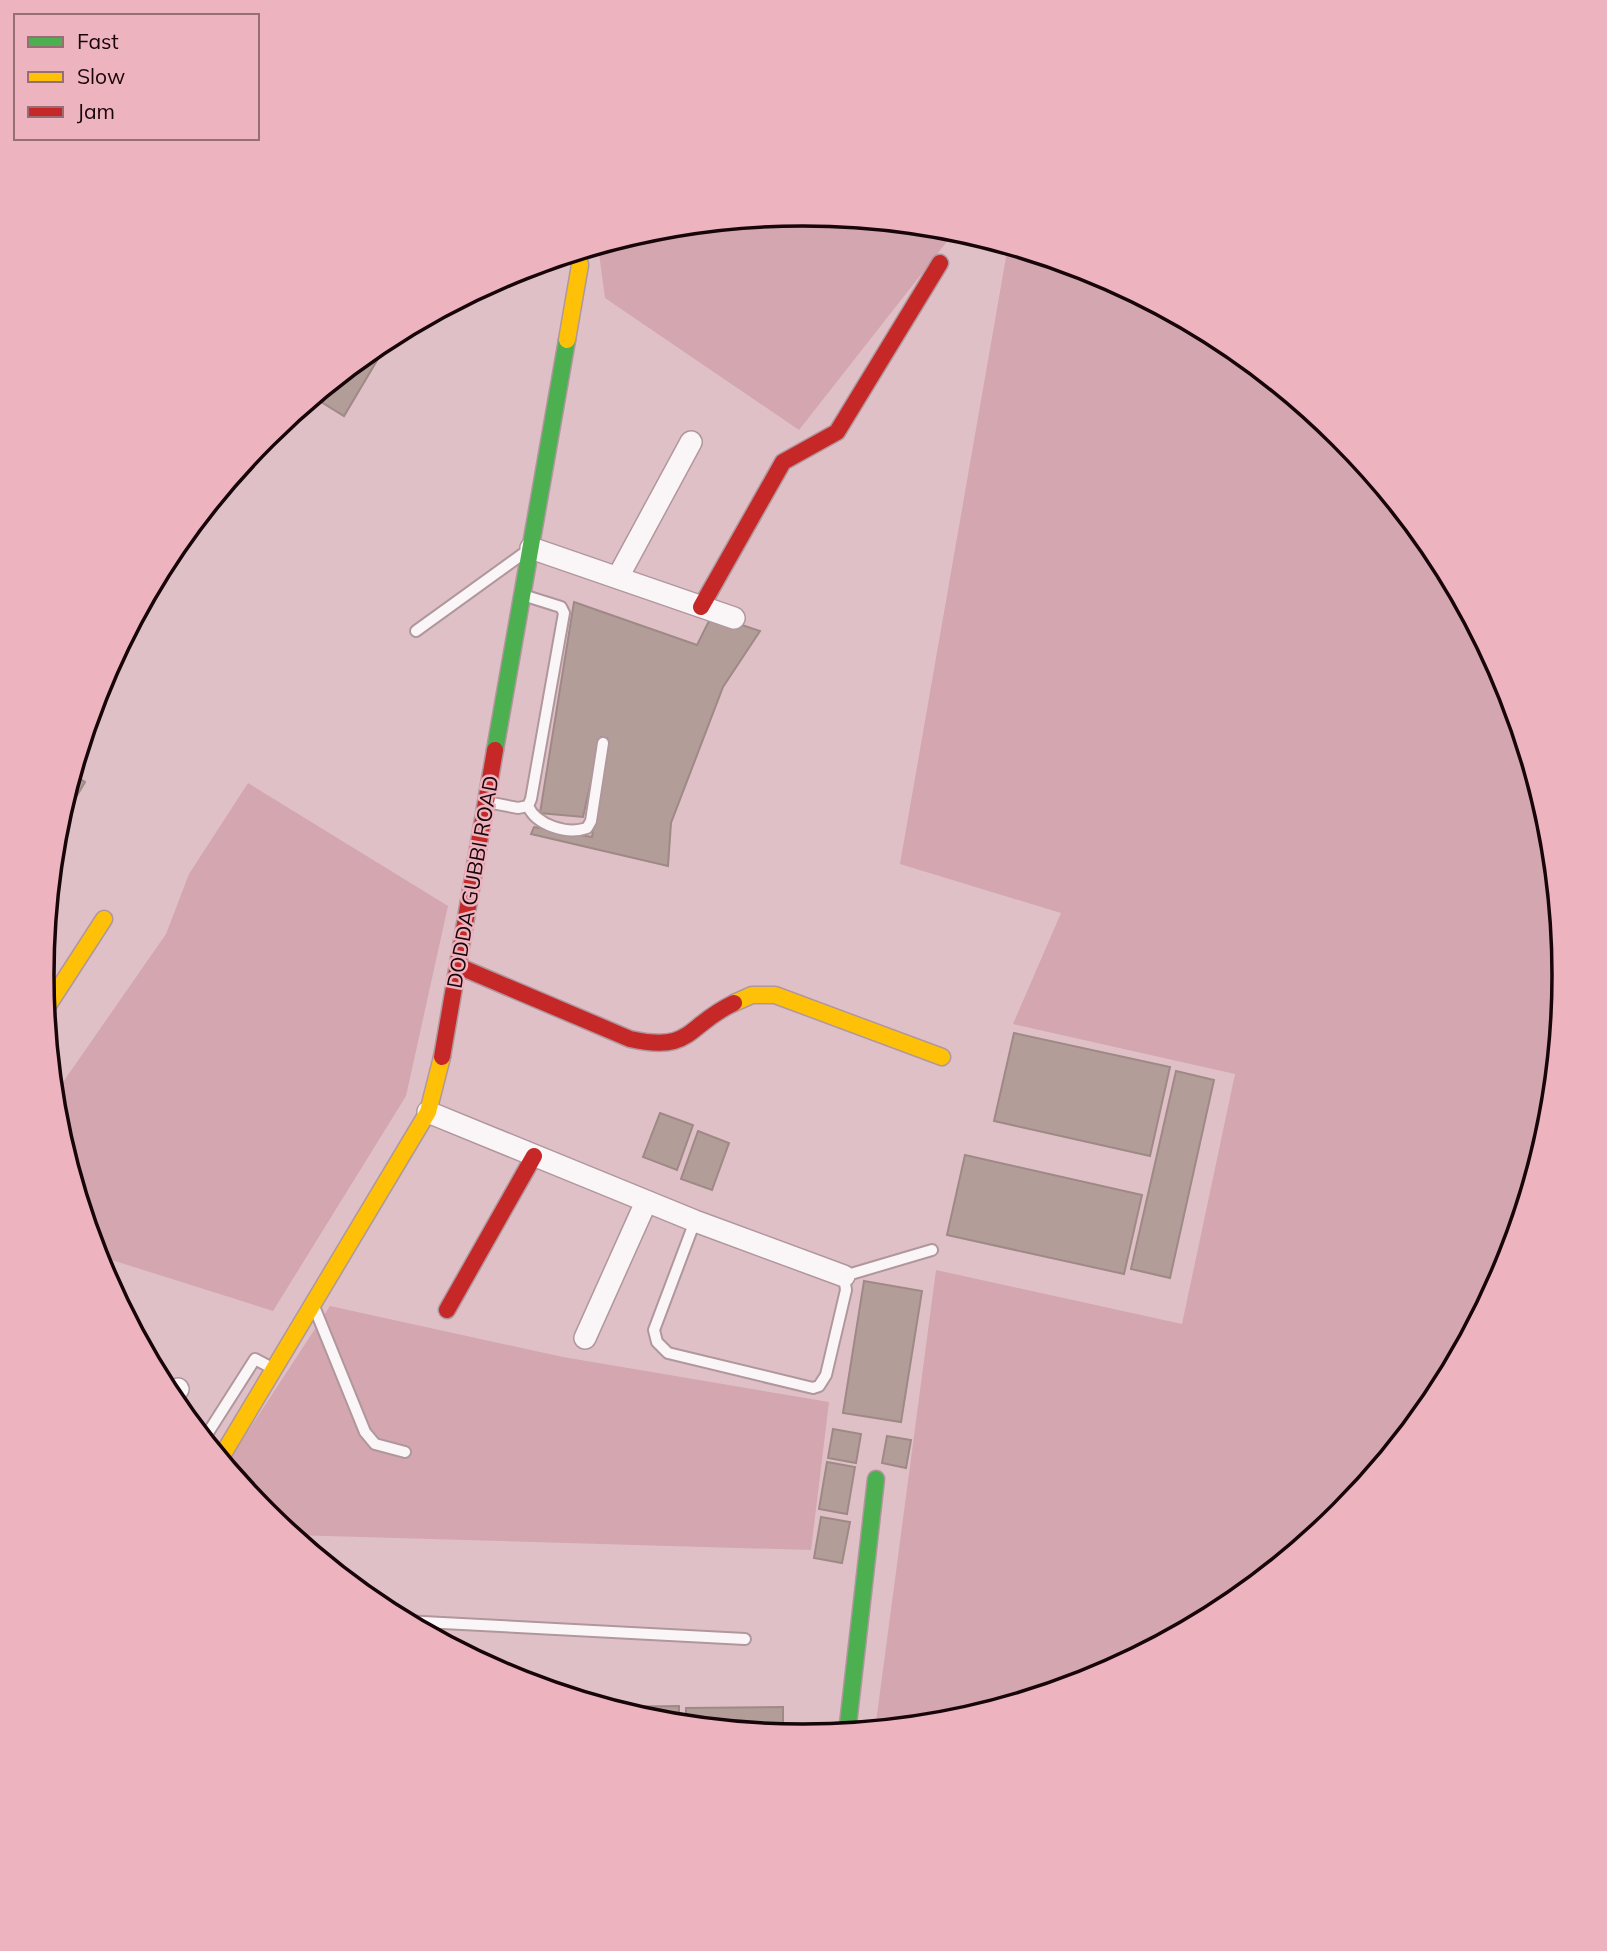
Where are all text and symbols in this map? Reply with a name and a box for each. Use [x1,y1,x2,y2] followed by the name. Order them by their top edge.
[14,14,259,140] legend
[77,28,119,54] text: Fast
[77,63,125,89] text: Slow
[77,98,115,124] text: Jam
[440,773,504,990] street label: DODDA GUBBI ROAD

